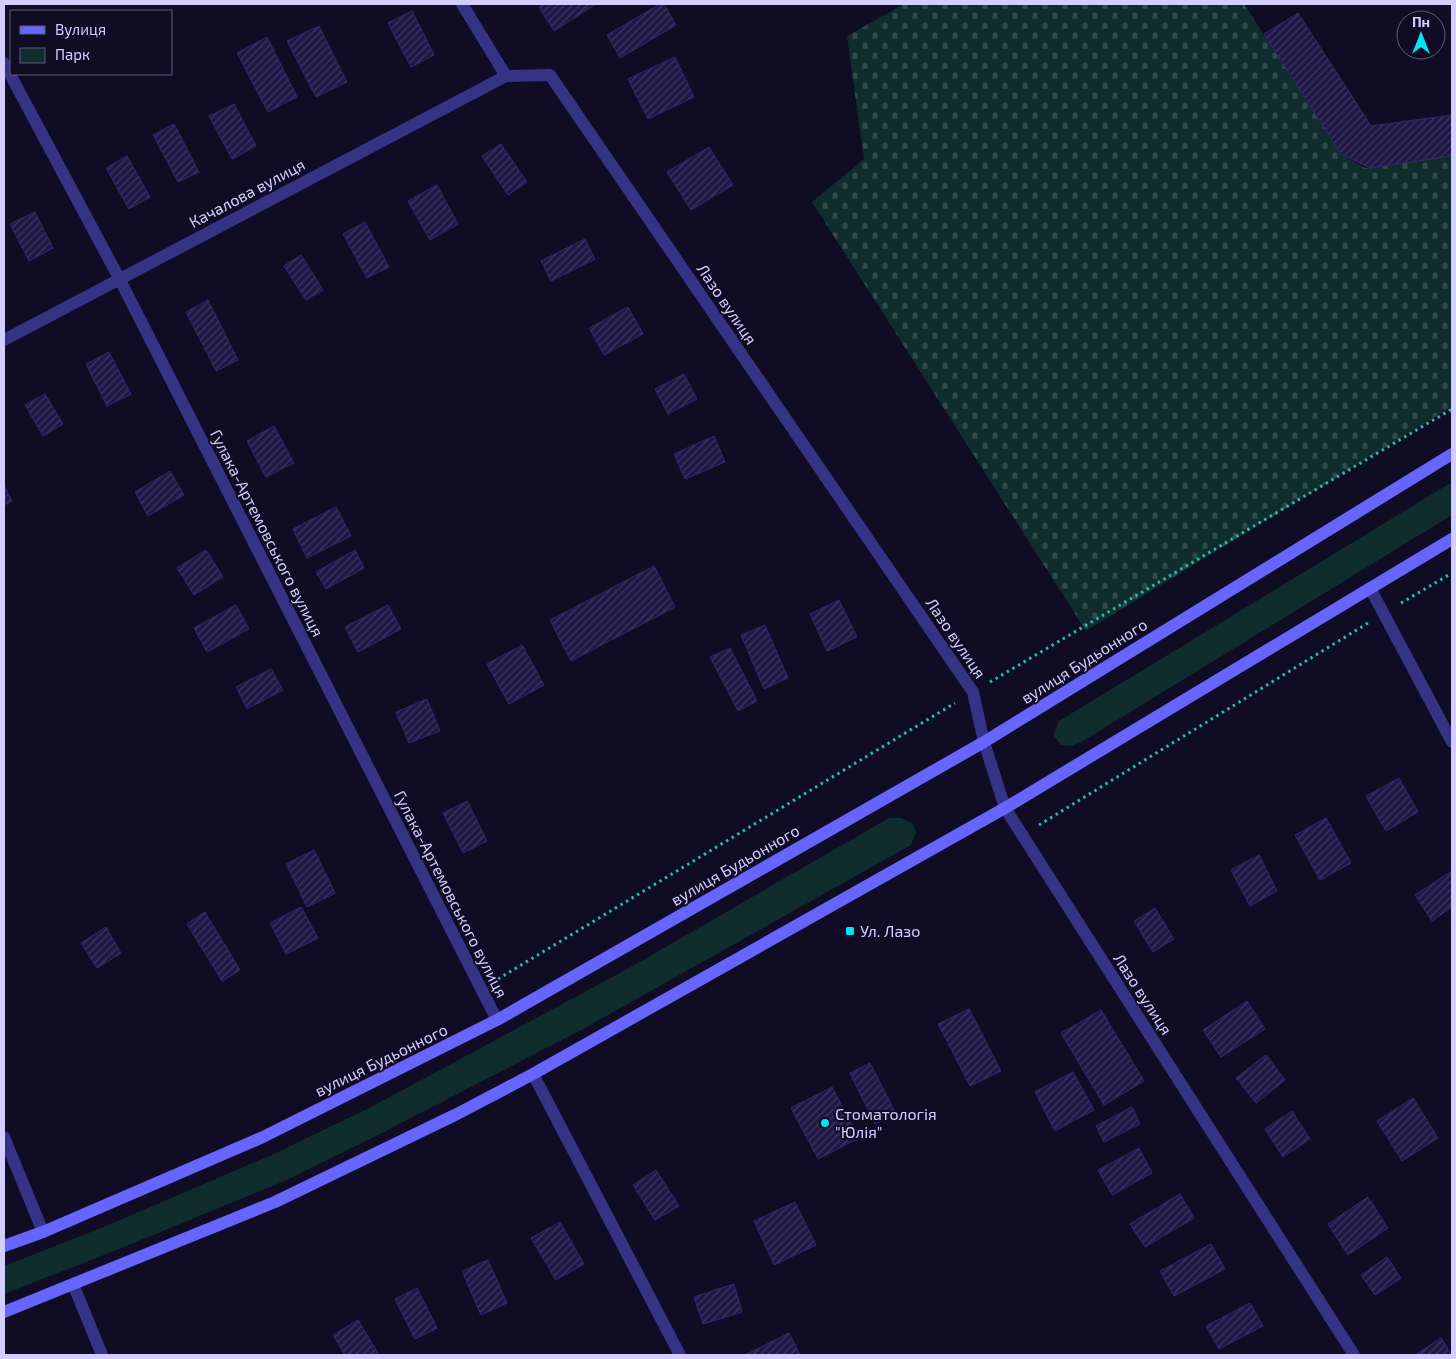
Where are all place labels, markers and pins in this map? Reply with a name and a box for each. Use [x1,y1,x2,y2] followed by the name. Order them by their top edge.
[860,921,920,940] place label: Ул. Лазо
[844,925,856,937] marker: Ул. Лазо
[835,1104,937,1141] place label: Стоматологія "Юлія"
[819,1117,831,1129] marker: Стоматологія "Юлія"

